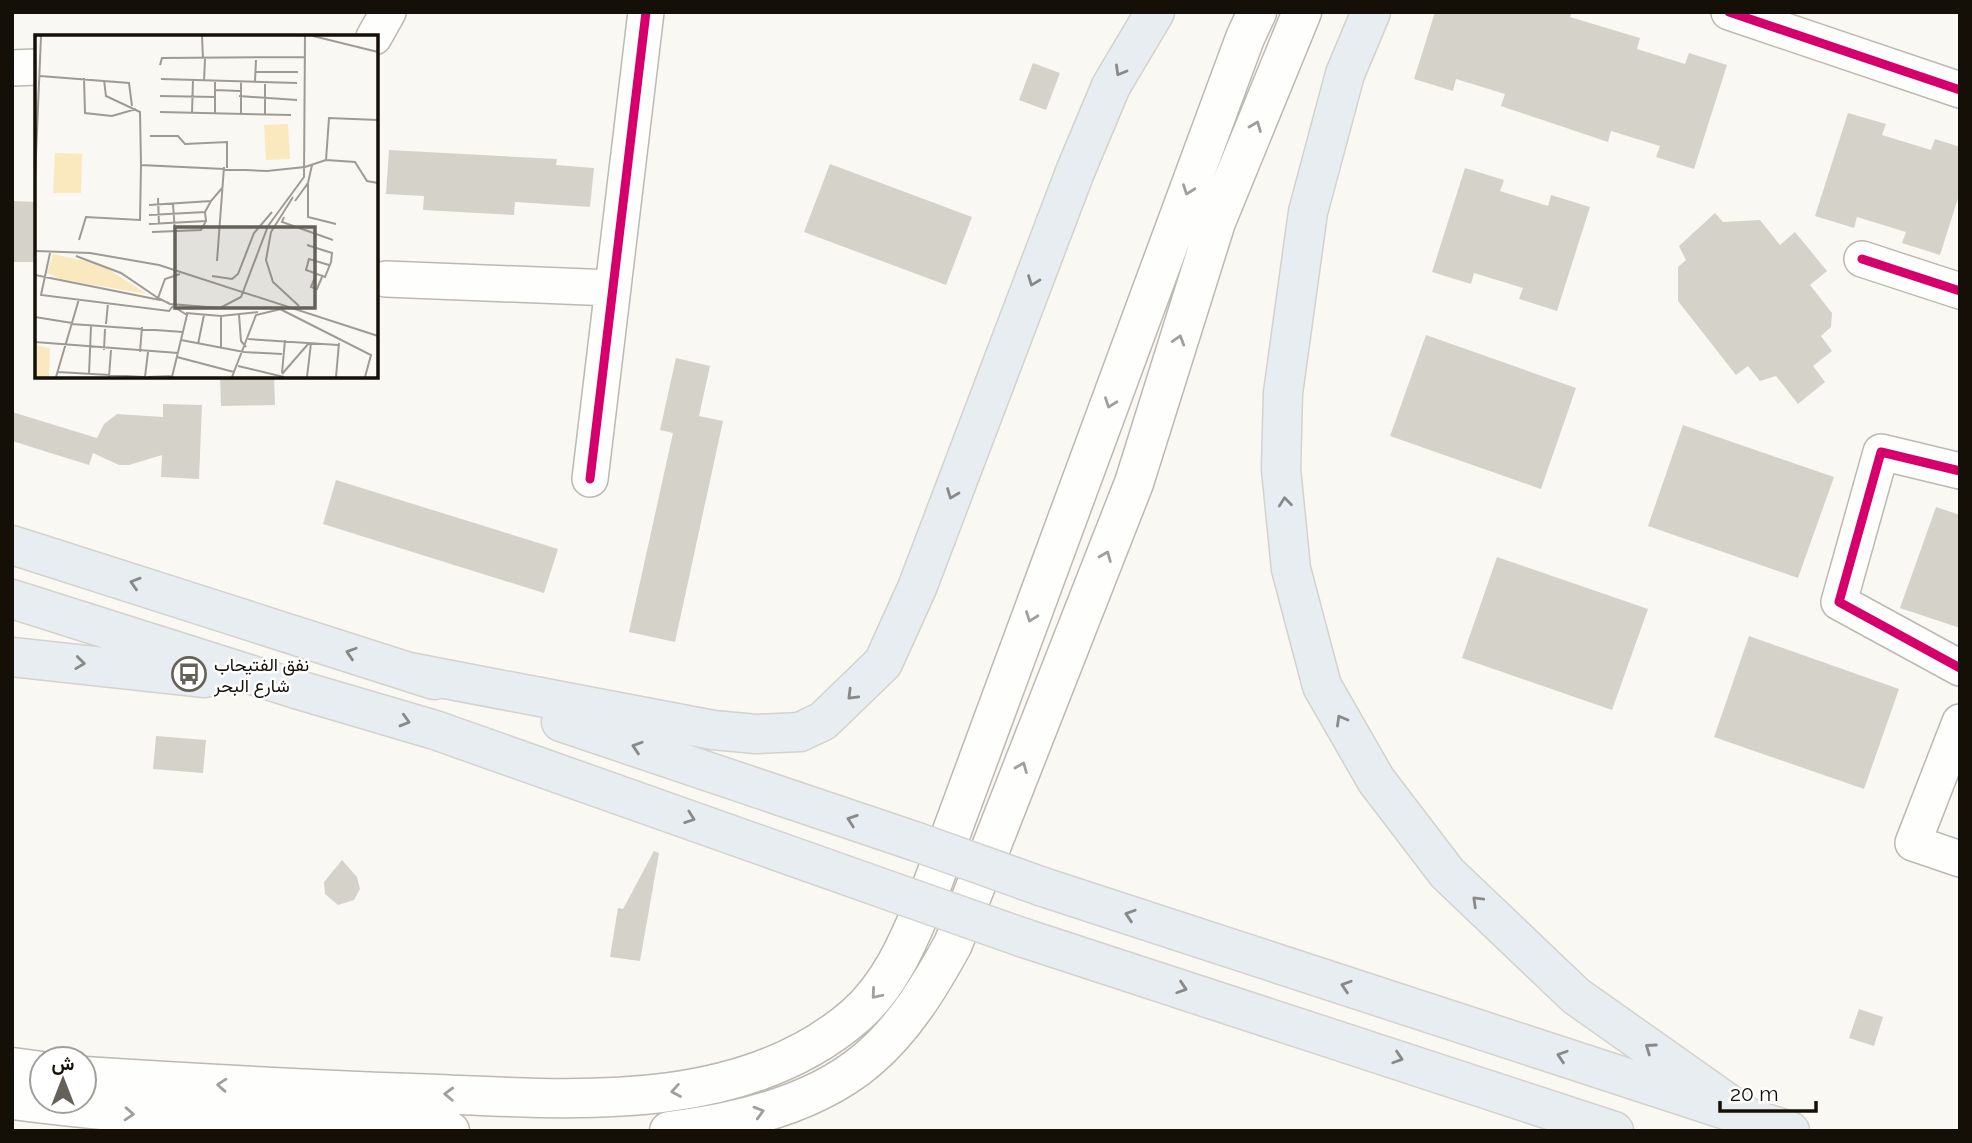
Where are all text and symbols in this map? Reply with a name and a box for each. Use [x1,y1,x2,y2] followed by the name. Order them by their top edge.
[35,35,378,378] inset map
[1115,64,1128,77] one-way arrow
[1247,121,1261,133] one-way arrow
[1183,184,1197,196] one-way arrow
[1027,274,1041,286] one-way arrow
[1171,335,1185,347] one-way arrow
[1104,397,1118,409] one-way arrow
[947,487,961,499] one-way arrow
[1277,496,1292,508] one-way arrow
[1097,550,1111,562] one-way arrow
[129,576,141,591] one-way arrow
[1025,610,1039,622] one-way arrow
[345,647,358,661] one-way arrow
[213,654,309,698] place label: نفق الفتيحاب شارع البحر
[74,655,86,670] one-way arrow
[170,655,208,693] bus stop icon: نفق الفتيحاب شارع البحر
[847,686,860,699] one-way arrow
[399,712,411,727] one-way arrow
[1337,715,1350,728] one-way arrow
[631,741,644,755] one-way arrow
[1013,762,1027,774] one-way arrow
[683,810,695,824] one-way arrow
[847,814,859,828] one-way arrow
[1472,897,1485,910] one-way arrow
[1124,909,1136,924] one-way arrow
[1340,979,1352,994] one-way arrow
[1176,980,1188,995] one-way arrow
[872,985,884,998] one-way arrow
[1645,1044,1658,1056] one-way arrow
[28,1045,98,1115] north arrow
[1392,1050,1404,1065] one-way arrow
[1557,1050,1569,1064] one-way arrow
[52,1052,75,1075] text: ش
[1720,1070,1816,1114] scale bar
[216,1078,227,1093] one-way arrow
[1730,1081,1778,1106] text: 20 m
[670,1083,682,1098] one-way arrow
[443,1087,454,1102] one-way arrow
[123,1106,134,1121] one-way arrow
[753,1106,765,1121] one-way arrow

